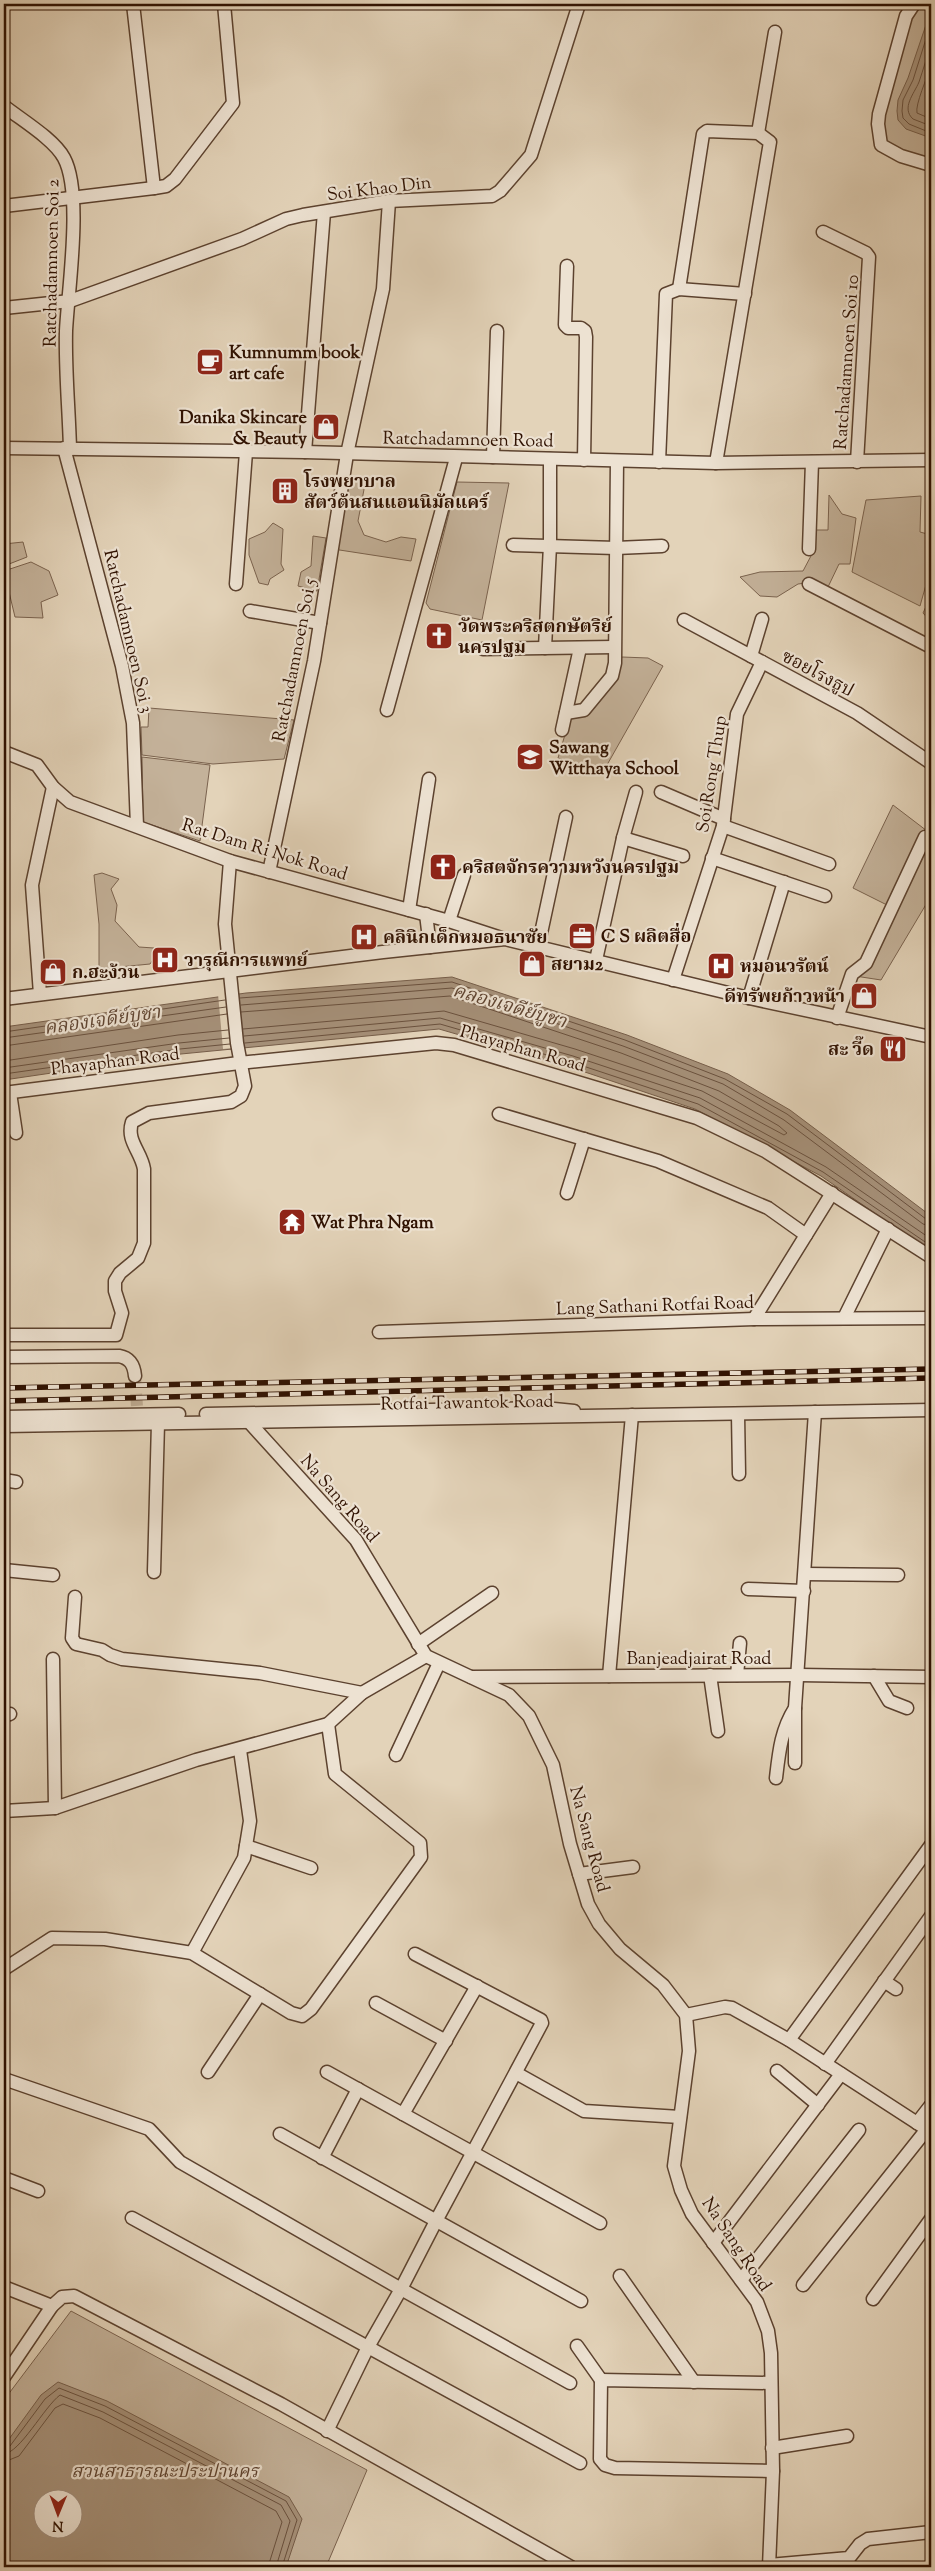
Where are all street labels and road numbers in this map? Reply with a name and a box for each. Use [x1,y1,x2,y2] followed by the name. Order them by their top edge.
[326,171,433,209] street label: Soi Khao Din
[39,178,67,347] street label: Ratchadamnoen Soi 2
[829,274,867,451] street label: Ratchadamnoen Soi 10
[382,427,554,455] street label: Ratchadamnoen Road
[96,547,159,716] street label: Ratchadamnoen Soi 3
[267,576,325,744] street label: Ratchadamnoen Soi 5
[776,643,859,705] street label: ซอยโรงธูป
[691,714,735,835] street label: Soi Rong Thup
[178,813,351,889] street label: Rat Dam Ri Nok Road
[457,1020,588,1080] street label: Phayaphan Road
[49,1042,181,1084] street label: Phayaphan Road
[556,1291,754,1323] street label: Lang Sathani Rotfai Road
[380,1389,554,1419] street label: Rotfai Tawantok Road
[293,1450,384,1549] street label: Na Sang Road
[626,1647,772,1673] street label: Banjeadjairat Road
[561,1784,615,1896] street label: Na Sang Road
[694,2193,777,2298] street label: Na Sang Road

